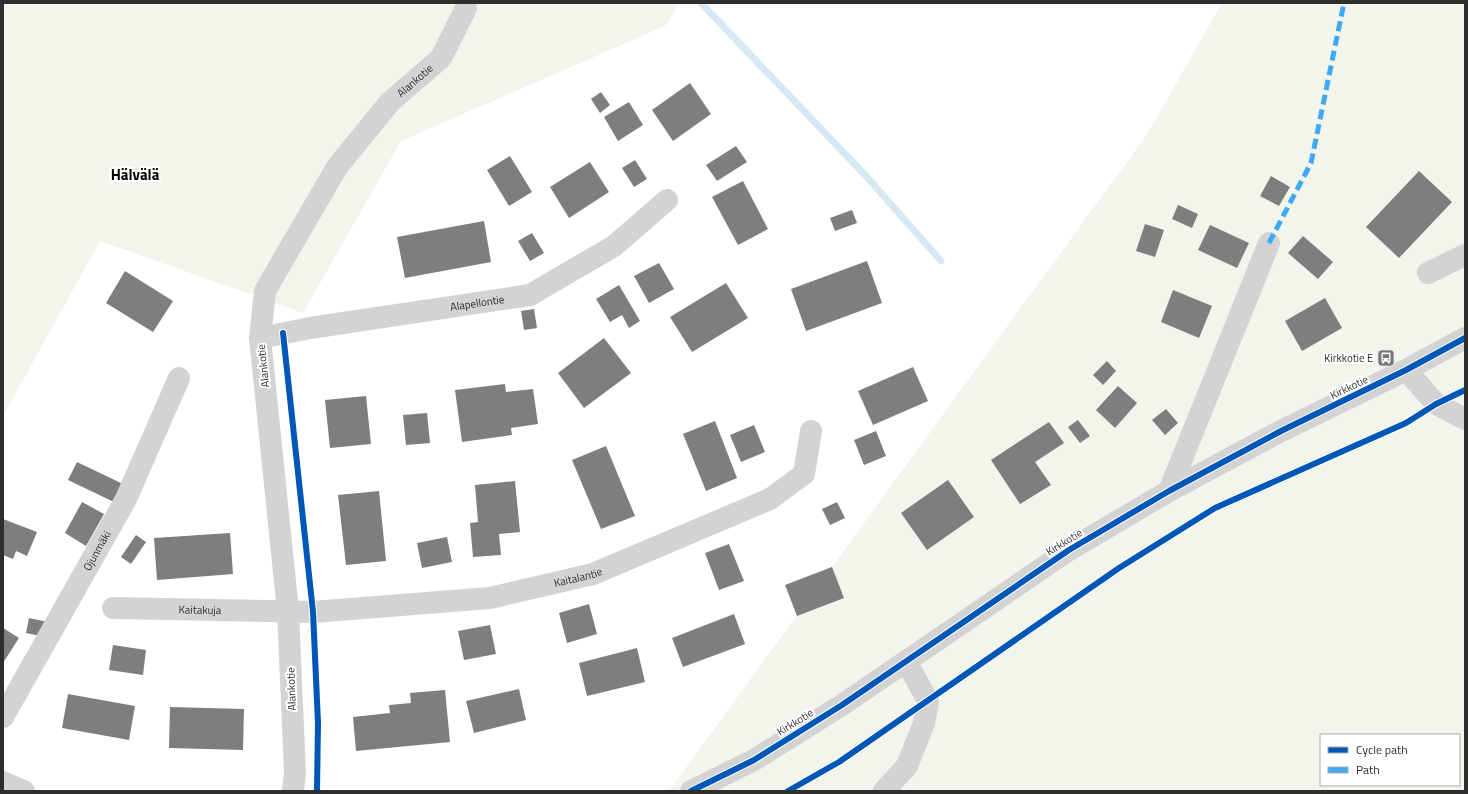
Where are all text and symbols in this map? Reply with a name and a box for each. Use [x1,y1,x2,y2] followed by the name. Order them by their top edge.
[393,60,437,101] street label: Alankotie
[111,163,160,186] district label: Hälvälä
[449,291,506,315] street label: Alapellontie
[253,343,273,388] street label: Alankotie
[1376,348,1396,368] bus stop icon: Kirkkotie E
[1324,350,1373,366] place label: Kirkkotie E
[1327,371,1371,403] street label: Kirkkotie
[1043,524,1086,560] street label: Kirkkotie
[79,528,115,574] street label: Ojunmäki
[552,563,605,591] street label: Kaitalantie
[178,601,222,618] street label: Kaitakuja
[282,667,300,711] street label: Alankotie
[774,704,817,740] street label: Kirkkotie
[1320,734,1460,786] legend
[1356,740,1408,759] text: Cycle path
[1356,760,1380,779] text: Path

